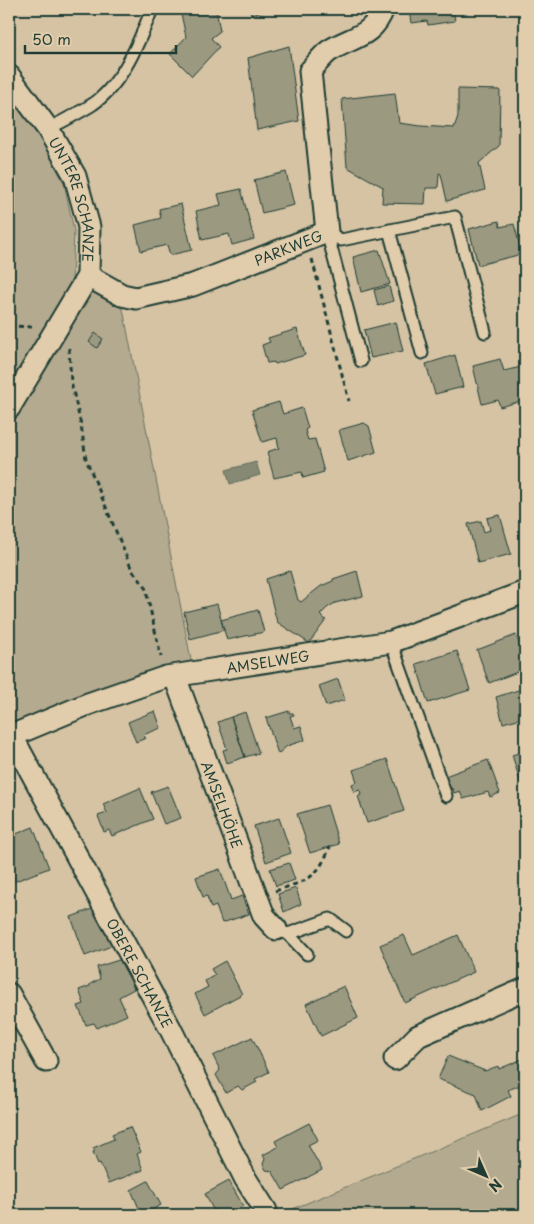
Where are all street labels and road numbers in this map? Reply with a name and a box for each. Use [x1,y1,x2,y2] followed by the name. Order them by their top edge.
[44,133,100,262] street label: UNTERE SCHANZE
[251,224,325,270] street label: PARKWEG
[225,644,311,678] street label: AMSELWEG
[197,758,248,851] street label: AMSELHÖHE
[102,914,178,1031] street label: OBERE SCHANZE

